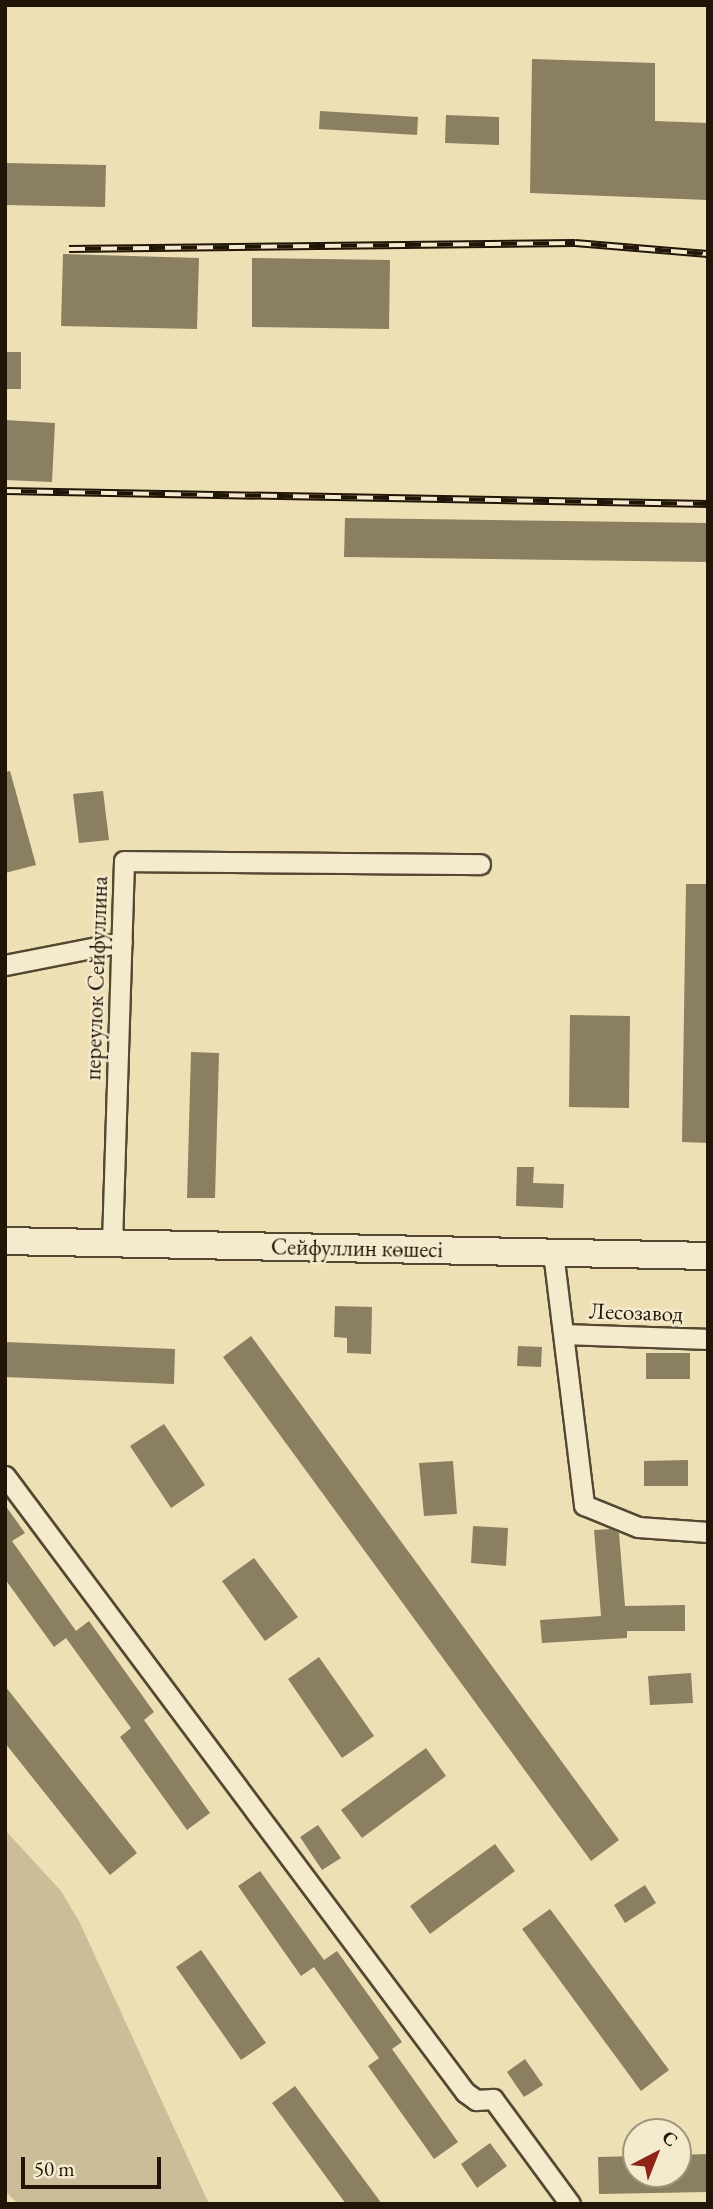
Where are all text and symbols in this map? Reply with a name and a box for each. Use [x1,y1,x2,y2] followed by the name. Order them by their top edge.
[79,875,113,1081] street label: переулок Сейфуллина
[271,1233,443,1263] street label: Сейфуллин көшесі
[589,1297,683,1327] street label: Лесозавод
[622,2118,692,2188] north arrow
[657,2125,683,2152] text: С
[24,2142,164,2186] scale bar
[34,2155,75,2182] text: 50 m

